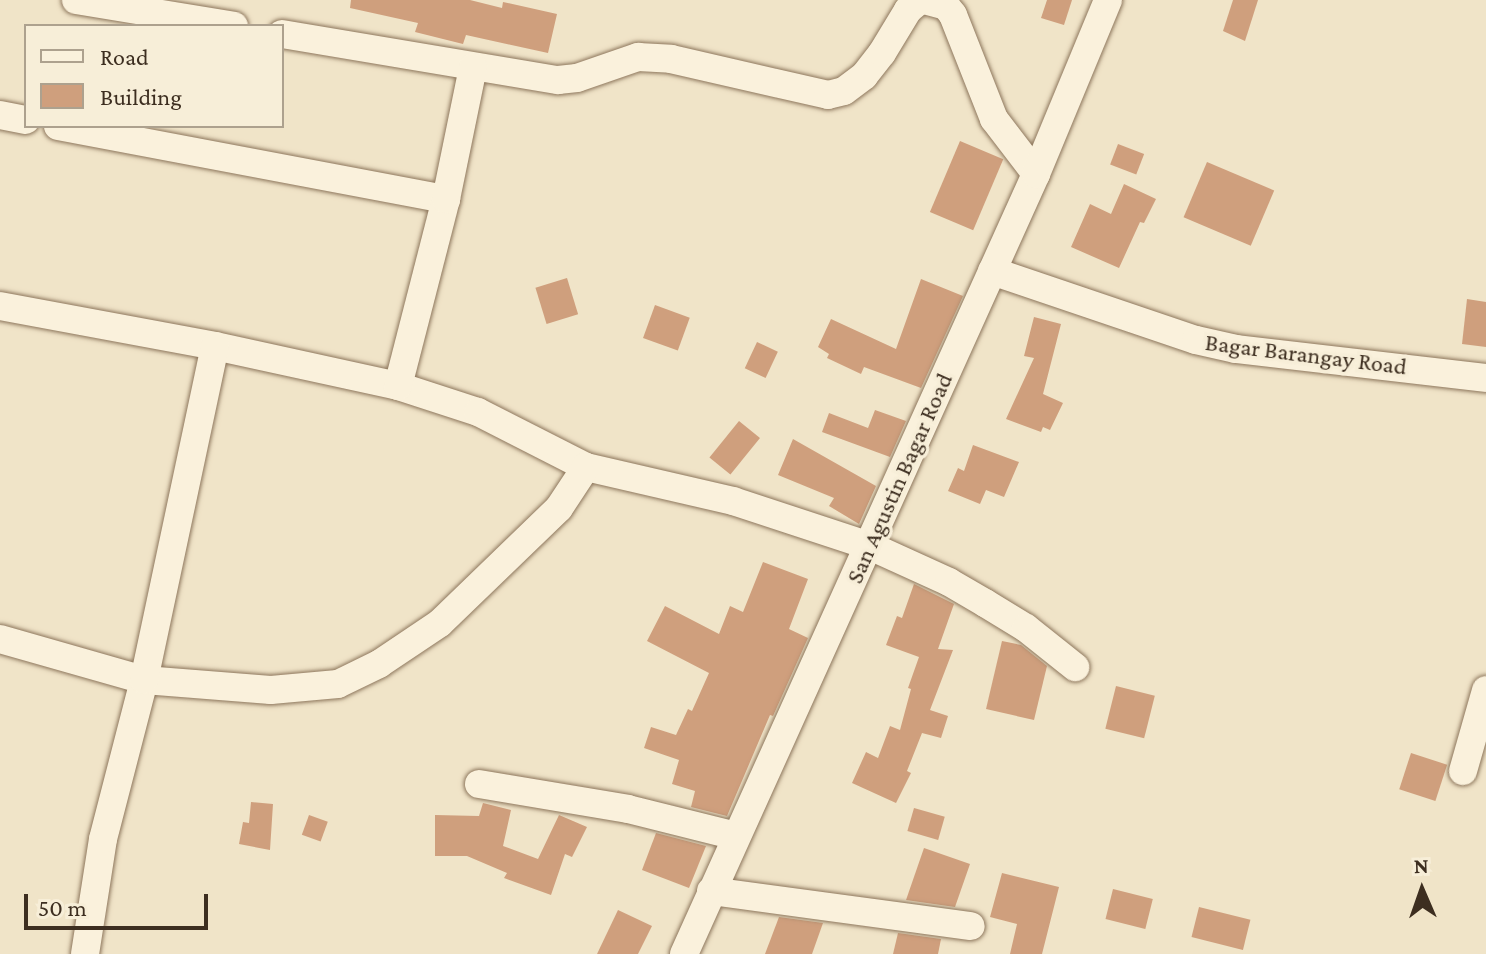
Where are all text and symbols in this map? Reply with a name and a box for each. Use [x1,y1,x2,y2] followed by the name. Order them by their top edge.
[24,24,284,128] legend
[100,43,149,70] text: Road
[100,83,182,110] text: Building
[1204,327,1408,381] street label: Bagar Barangay Road
[840,368,958,588] street label: San Agustin Bagar Road
[1382,850,1462,930] north arrow
[1413,853,1429,878] text: N
[28,878,212,928] scale bar
[38,894,87,921] text: 50 m

